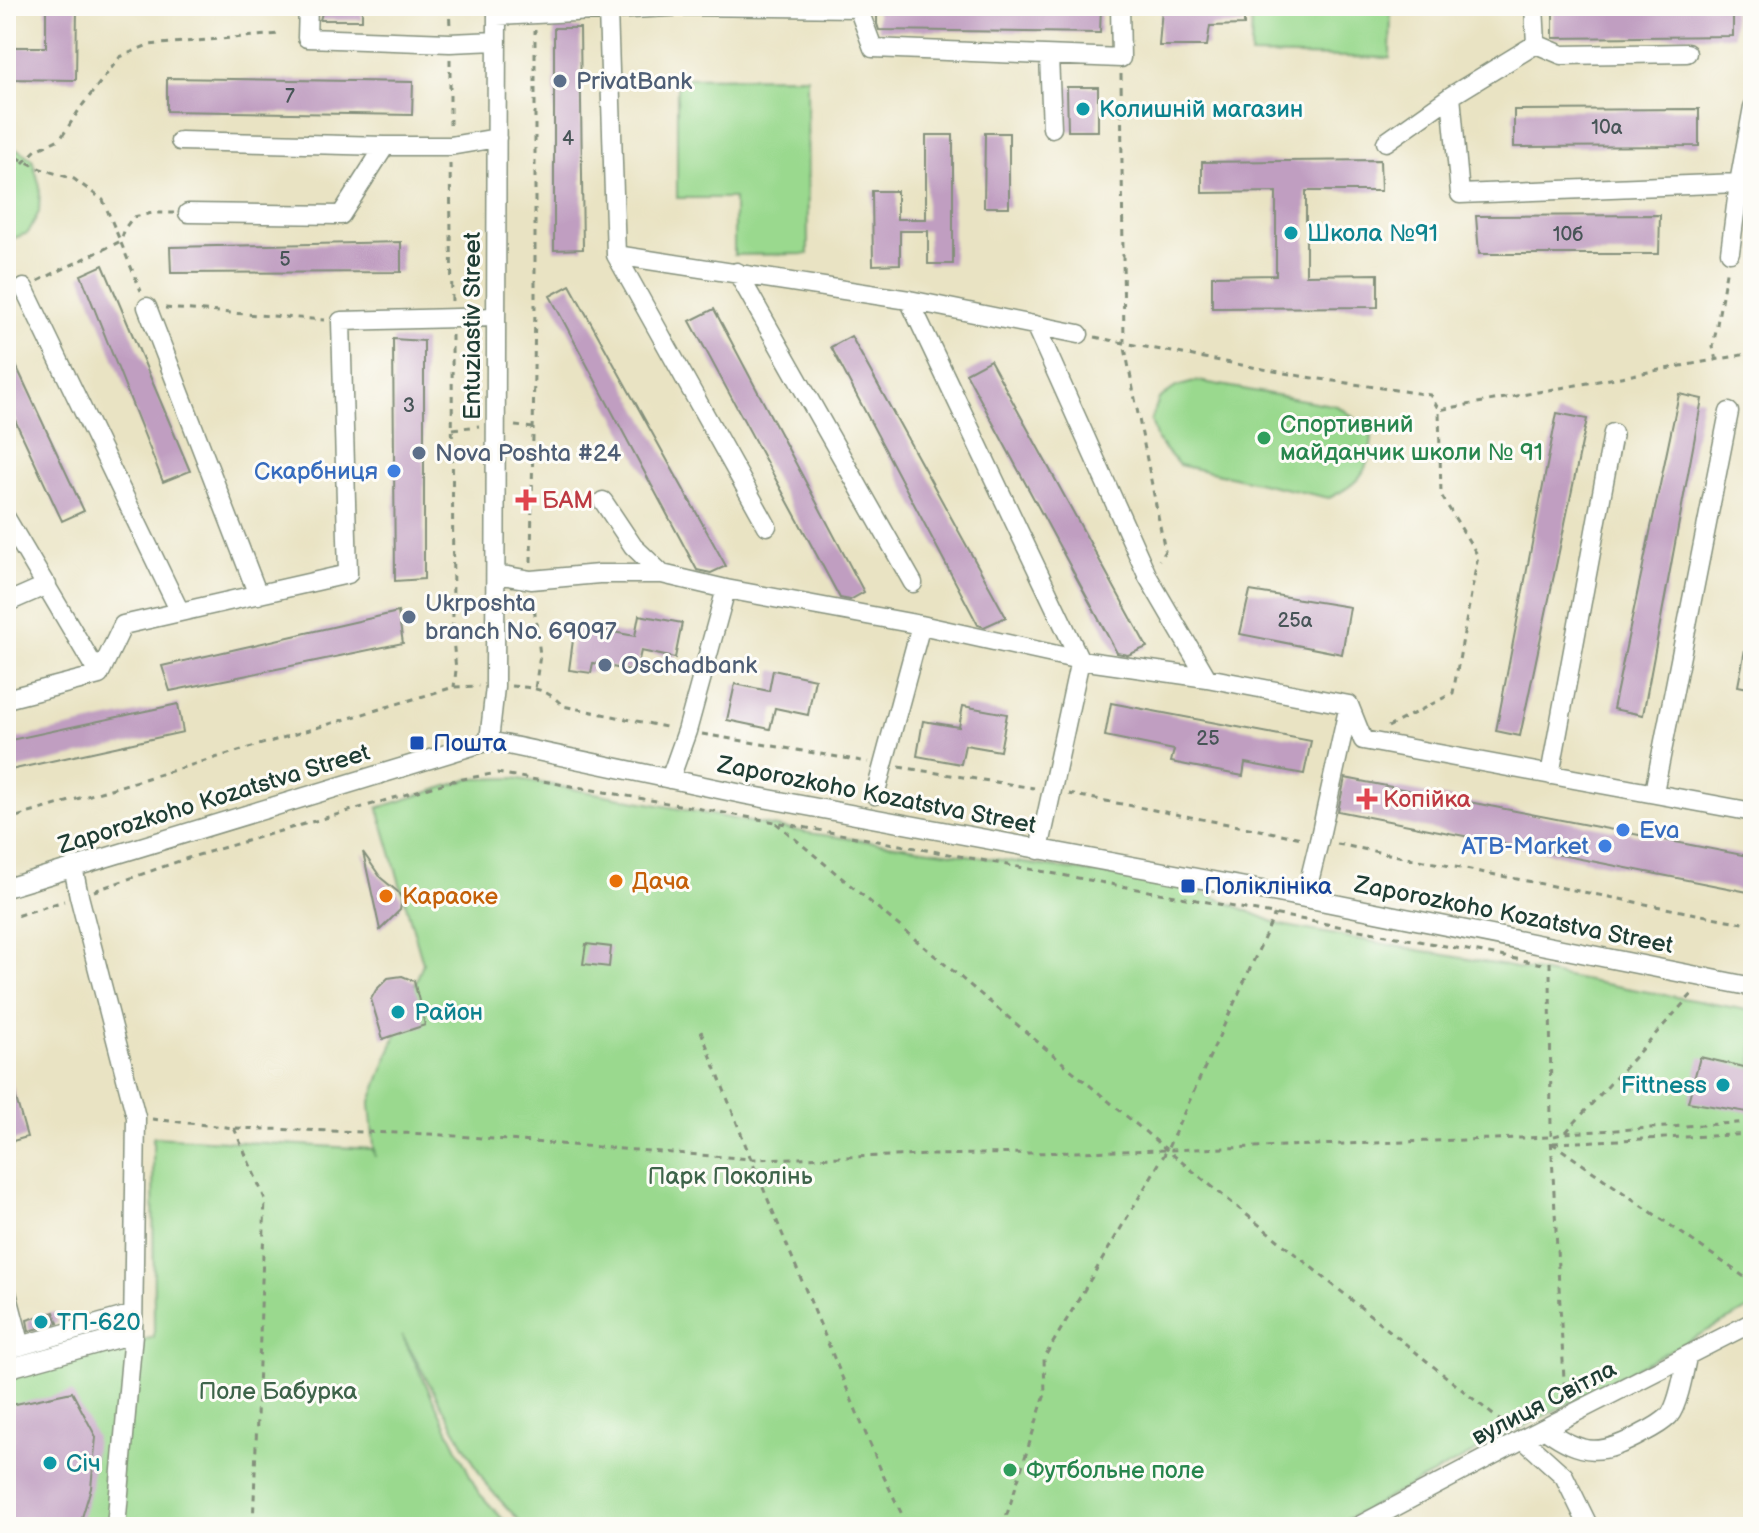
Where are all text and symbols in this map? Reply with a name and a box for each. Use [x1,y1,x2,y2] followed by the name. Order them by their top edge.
[576,67,692,96] place label: PrivatBank
[551,72,569,90] marker: PrivatBank
[285,85,295,109] house number: 7
[1099,95,1303,124] place label: Колишній магазин
[1074,100,1092,118] marker: Колишній магазин
[1591,116,1623,140] house number: 10а
[562,127,574,151] house number: 4
[1307,219,1438,248] place label: Школа №91
[1553,223,1583,247] house number: 10б
[1282,224,1300,242] marker: Школа №91
[458,231,487,420] street label: Entuziastiv Street
[279,248,291,272] house number: 5
[403,394,415,418] house number: 3
[1280,410,1543,467] place label: Спортивний майданчик школи № 91
[1255,429,1273,447] marker: Спортивний майданчик школи № 91
[435,439,622,468] place label: Nova Poshta #24
[410,444,428,462] marker: Nova Poshta #24
[254,457,378,486] place label: Скарбниця
[385,462,403,480] marker: Скарбниця
[542,486,593,515] place label: БАМ
[517,491,535,509] marker: БАМ
[425,589,617,646] place label: Ukrposhta branch No. 69097
[400,608,418,626] marker: Ukrposhta branch No. 69097
[1277,609,1313,633] house number: 25а
[621,651,757,680] place label: Oschadbank
[596,656,614,674] marker: Oschadbank
[1196,727,1220,751] house number: 25
[433,729,507,758] place label: Пошта
[408,734,426,752] marker: Пошта
[54,738,374,861] street label: Zaporozkoho Kozatstva Street
[714,750,1039,840] street label: Zaporozkoho Kozatstva Street
[1383,785,1471,814] place label: Копійка
[1358,790,1376,808] marker: Копійка
[1639,816,1680,845] place label: Eva
[1614,821,1632,839] marker: Eva
[1461,832,1590,861] place label: ATB-Market
[1596,837,1614,855] marker: ATB-Market
[632,867,690,896] place label: Дача
[1351,870,1676,960] street label: Zaporozkoho Kozatstva Street
[607,872,625,890] marker: Дача
[1204,872,1332,901] place label: Поліклініка
[1179,877,1197,895] marker: Поліклініка
[402,882,498,911] place label: Караоке
[377,887,395,905] marker: Караоке
[414,998,483,1027] place label: Район
[389,1003,407,1021] marker: Район
[1621,1071,1707,1100] place label: Fittness
[1714,1076,1732,1094] marker: Fittness
[647,1162,813,1191] park label: Парк Поколінь
[57,1308,141,1337] place label: ТП-620
[32,1313,50,1331] marker: ТП-620
[1467,1354,1621,1452] street label: вулиця Світла
[199,1377,357,1406] park label: Поле Бабурка
[66,1449,101,1478] place label: Січ
[41,1454,59,1472] marker: Січ
[1026,1456,1204,1485] place label: Футбольне поле
[1001,1461,1019,1479] marker: Футбольне поле

